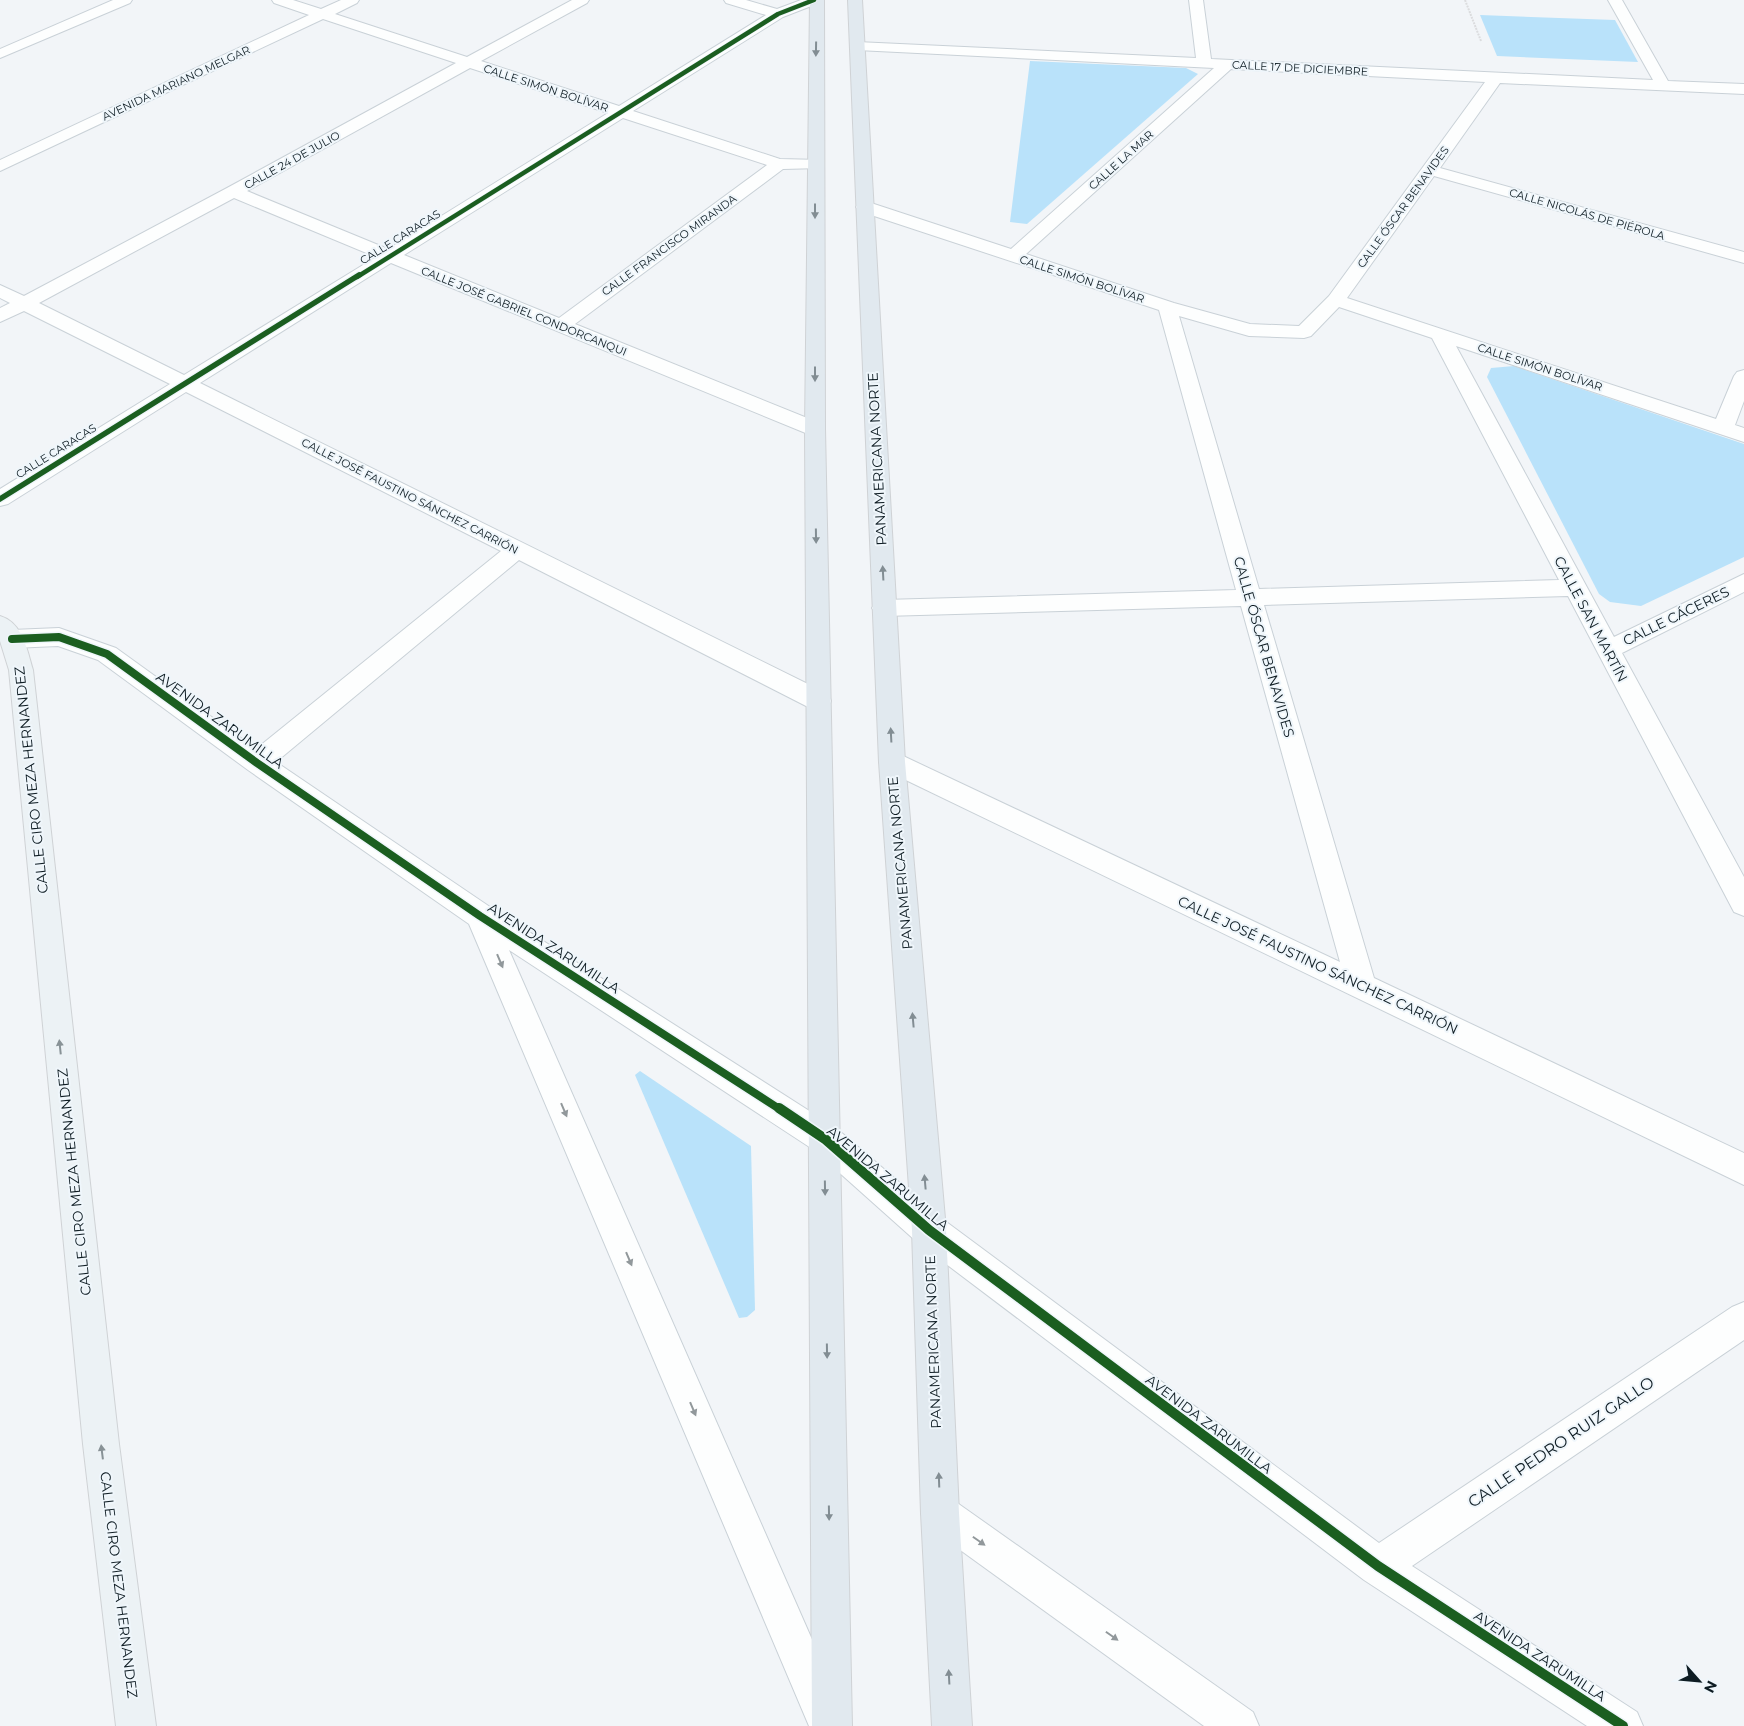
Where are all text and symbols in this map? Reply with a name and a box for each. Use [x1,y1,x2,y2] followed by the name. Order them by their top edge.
[812,41,820,57] one-way arrow
[100,43,252,123] street label: AVENIDA MARIANO MELGAR
[1232,57,1368,79] street label: CALLE 17 DE DICIEMBRE
[482,61,610,115] street label: CALLE SIMÓN BOLÍVAR
[1086,127,1156,193] street label: CALLE LA MAR
[242,128,342,192] street label: CALLE 24 DE JULIO
[1354,143,1452,271] street label: CALLE ÓSCAR BENAVIDES
[1508,185,1666,243] street label: CALLE NICOLÁS DE PIÉROLA
[599,191,739,299] street label: CALLE FRANCISCO MIRANDA
[811,203,819,219] one-way arrow
[357,207,443,267] street label: CALLE CARACAS
[1018,252,1146,306] street label: CALLE SIMÓN BOLÍVAR
[419,263,629,359] street label: CALLE JOSÉ GABRIEL CONDORCANQUI
[1476,340,1604,394] street label: CALLE SIMÓN BOLÍVAR
[811,366,819,382] one-way arrow
[863,372,891,546] street label: PANAMERICANA NORTE
[13,421,99,481] street label: CALLE CARACAS
[299,435,521,557] street label: CALLE JOSÉ FAUSTINO SÁNCHEZ CARRIÓN
[813,528,821,544] one-way arrow
[1550,553,1632,685] street label: CALLE SAN MARTÍN
[1230,555,1298,739] street label: CALLE ÓSCAR BENAVIDES
[878,565,886,581] one-way arrow
[1620,582,1732,650] street label: CALLE CÁCERES
[10,666,52,894] street label: CALLE CIRO MEZA HERNANDEZ
[153,668,288,773] street label: AVENIDA ZARUMILLA
[886,727,894,743] one-way arrow
[883,776,917,950] street label: PANAMERICANA NORTE
[1175,892,1461,1038] street label: CALLE JOSÉ FAUSTINO SÁNCHEZ CARRIÓN
[485,899,624,998] street label: AVENIDA ZARUMILLA
[496,954,504,968] one-way arrow
[908,1011,916,1027] one-way arrow
[56,1038,64,1054] one-way arrow
[53,1068,95,1296] street label: CALLE CIRO MEZA HERNANDEZ
[561,1103,569,1117] one-way arrow
[823,1122,953,1235] street label: AVENIDA ZARUMILLA
[921,1173,929,1189] one-way arrow
[821,1180,829,1196] one-way arrow
[625,1252,633,1266] one-way arrow
[921,1255,945,1429] street label: PANAMERICANA NORTE
[823,1343,831,1359] one-way arrow
[1142,1371,1277,1478] street label: AVENIDA ZARUMILLA
[1464,1373,1658,1511] street label: CALLE PEDRO RUIZ GALLO
[690,1401,698,1416] one-way arrow
[98,1444,106,1460] one-way arrow
[96,1471,142,1699] street label: CALLE CIRO MEZA HERNANDEZ
[934,1472,942,1488] one-way arrow
[825,1505,833,1521] one-way arrow
[973,1536,986,1546] one-way arrow
[1471,1607,1610,1706] street label: AVENIDA ZARUMILLA
[1105,1630,1118,1641] one-way arrow
[1674,1656,1724,1706] north arrow
[944,1669,952,1685] one-way arrow
[1700,1678,1721,1696] text: N

